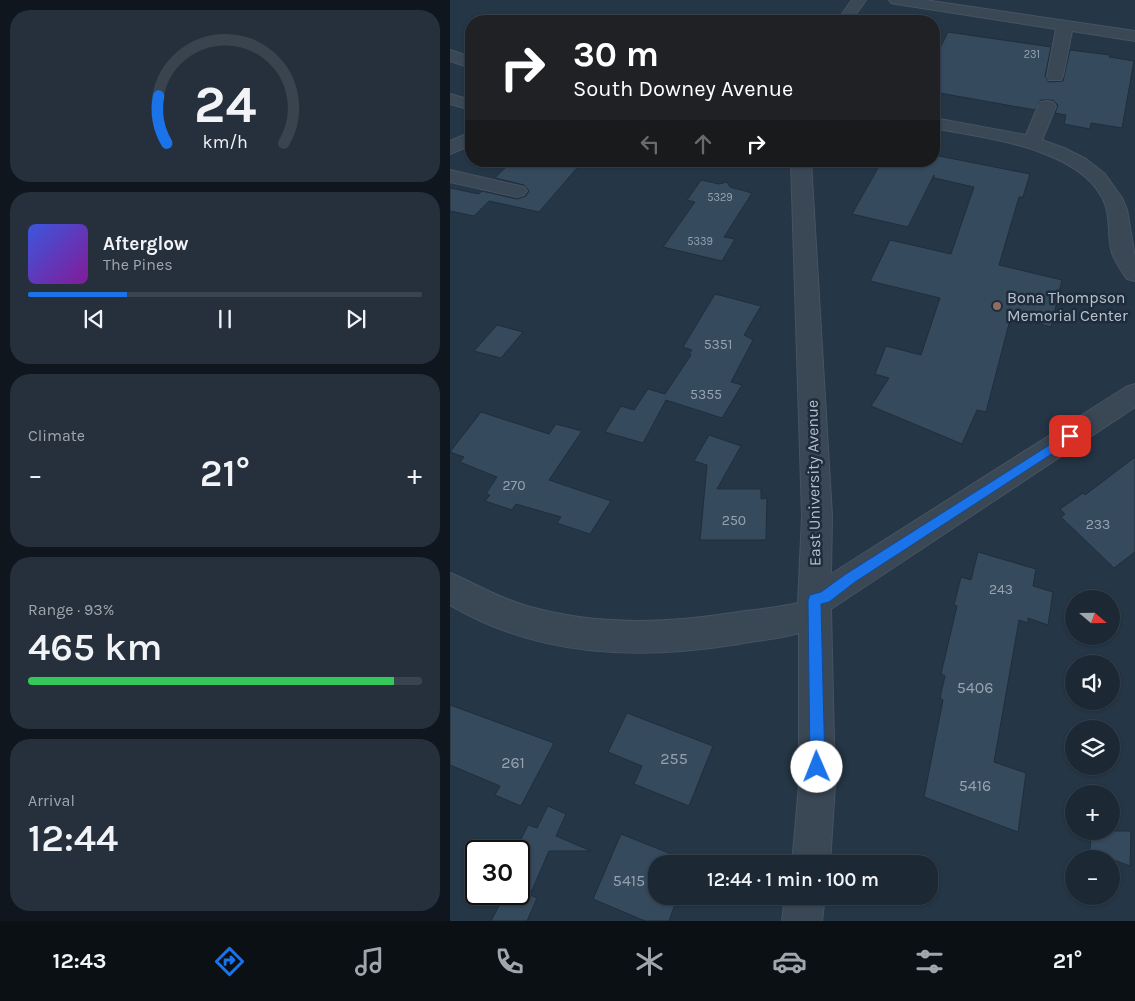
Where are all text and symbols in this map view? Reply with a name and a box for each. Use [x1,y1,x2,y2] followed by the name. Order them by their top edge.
[573,34,659,75] text: 30 m
[490,35,555,100] icon: right
[1024,48,1040,61] house number: 231
[194,74,256,135] text: 24
[573,76,793,102] text: South Downey Avenue
[636,130,664,158] icon: left
[689,130,717,158] icon: ahead
[742,130,770,158] icon: right
[202,132,248,153] text: km/h
[707,191,733,204] house number: 5329
[103,233,189,255] text: Afterglow
[687,235,713,248] house number: 5339
[103,255,173,274] text: The Pines
[1007,288,1128,325] place label: Bona Thompson Memorial Center
[991,300,1003,312] marker: Bona Thompson Memorial Center
[80,305,108,333] icon: previous
[211,305,239,333] icon: pause
[342,305,370,333] icon: next
[704,336,732,353] house number: 5351
[690,386,722,403] house number: 5355
[803,400,824,566] street label: East University Avenue
[1049,415,1091,457] pin
[1056,422,1084,450] icon: arrive
[28,426,85,445] text: Climate
[200,451,250,496] text: 21°
[28,458,43,491] text: −
[407,458,422,491] text: +
[503,477,526,494] house number: 270
[722,512,746,529] house number: 250
[1086,516,1110,533] house number: 233
[989,581,1013,598] house number: 243
[1065,590,1120,645] north arrow
[1065,590,1120,905] map controls
[28,600,114,619] text: Range · 93%
[28,625,162,670] text: 465 km
[1065,655,1120,710] button: sound
[957,678,993,697] house number: 5406
[1065,720,1120,775] button: layers
[790,740,842,792] position arrow
[660,749,688,768] house number: 255
[501,753,525,772] house number: 261
[959,776,991,795] house number: 5416
[1065,785,1120,840] button: +
[28,791,75,810] text: Arrival
[28,816,118,861] text: 12:44
[465,840,530,905] speed limit sign: 30
[1065,850,1120,905] button: −
[707,869,879,891] text: 12:44 · 1 min · 100 m
[613,871,645,890] house number: 5415
[212,944,247,979] icon: directions
[352,944,387,979] icon: music
[492,944,527,979] icon: phone
[632,944,667,979] icon: climate
[772,944,807,979] icon: car
[912,944,947,979] icon: filters
[53,948,106,974] text: 12:43
[1053,948,1082,974] text: 21°

